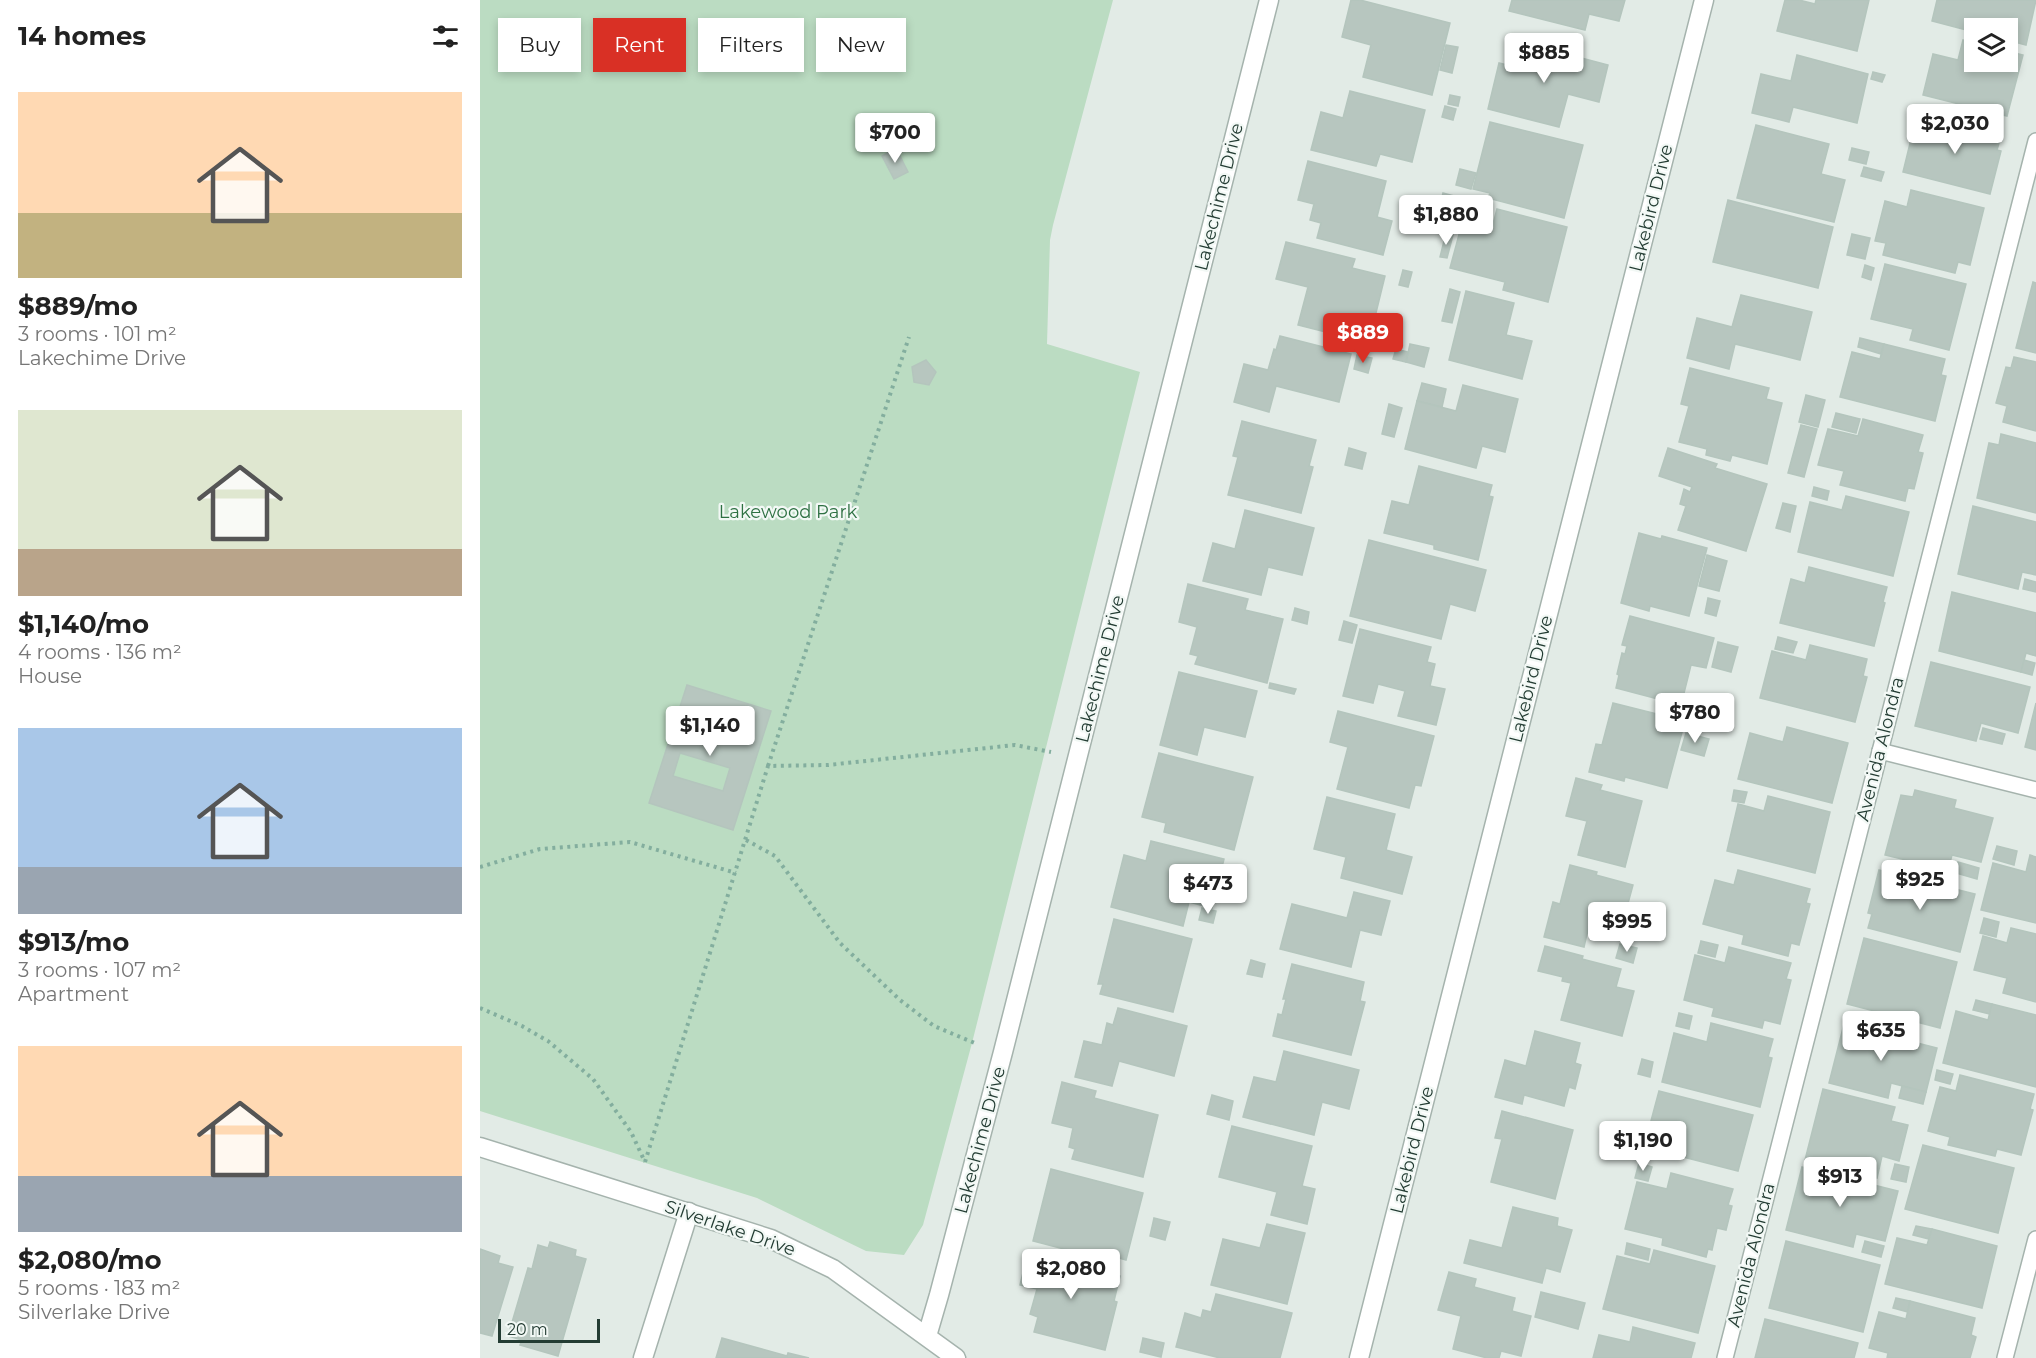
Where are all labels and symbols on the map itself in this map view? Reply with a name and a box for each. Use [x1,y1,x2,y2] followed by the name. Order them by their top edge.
[1508,33,1580,84] pin: $885
[1906,104,2004,155] pin: $2,030
[859,113,931,164] pin: $700
[1190,121,1248,273] street label: Lakechime Drive
[1625,142,1677,274] street label: Lakebird Drive
[1397,195,1495,246] pin: $1,880
[1327,313,1399,364] pin: $889
[719,501,857,523] park label: Lakewood Park
[1071,593,1129,745] street label: Lakechime Drive
[1505,613,1557,745] street label: Lakebird Drive
[1851,675,1909,823] street label: Avenida Alondra
[1659,693,1731,744] pin: $780
[661,706,759,757] pin: $1,140
[1884,860,1956,911] pin: $925
[1172,864,1244,915] pin: $473
[1591,902,1663,953] pin: $995
[1845,1011,1917,1062] pin: $635
[950,1064,1010,1216] street label: Lakechime Drive
[1386,1084,1438,1216] street label: Lakebird Drive
[1594,1121,1692,1172] pin: $1,190
[1804,1157,1876,1208] pin: $913
[1722,1181,1780,1329] street label: Avenida Alondra
[662,1195,798,1261] street label: Silverlake Drive
[1022,1249,1120,1300] pin: $2,080
[498,1316,600,1344] scale bar

